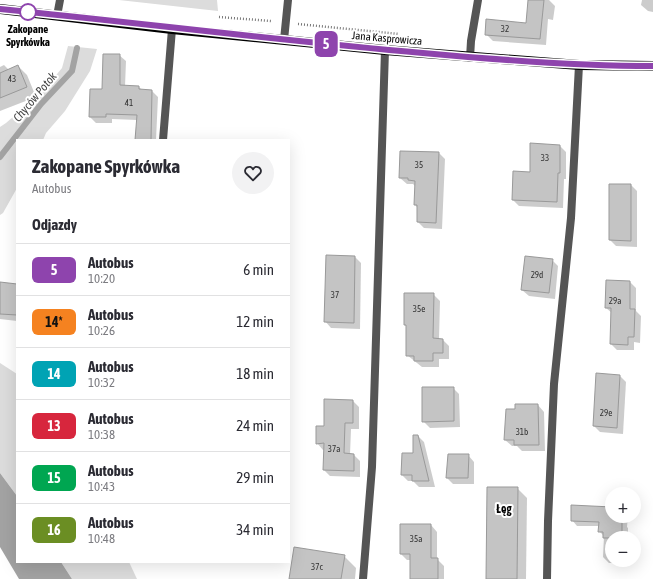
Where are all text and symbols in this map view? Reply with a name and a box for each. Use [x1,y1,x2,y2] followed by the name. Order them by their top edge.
[19,3,37,21] marker: Zakopane Spyrkówka
[6,23,50,48] place label: Zakopane Spyrkówka
[501,24,509,34] house number: 32
[351,29,423,47] street label: Jana Kasprowicza
[313,31,339,57] line badge: 5
[323,36,329,52] text: 5
[10,69,60,125] water label: Chyców Potok
[8,74,16,84] house number: 43
[125,98,133,108] house number: 41
[232,152,274,194] button: heart
[541,153,549,163] house number: 33
[32,155,180,177] text: Zakopane Spyrkówka
[415,160,423,170] house number: 35
[32,181,71,196] text: Autobus
[32,216,77,233] text: Odjazdy
[88,254,133,271] text: Autobus
[243,261,274,278] text: 6 min
[51,262,57,278] text: 5
[531,270,543,280] house number: 29d
[88,271,115,286] text: 10:20
[331,290,339,300] house number: 37
[609,296,621,306] house number: 29a
[413,304,425,314] house number: 35e
[88,306,133,323] text: Autobus
[236,313,274,330] text: 12 min
[45,314,63,330] text: 14*
[88,323,115,338] text: 10:26
[88,358,133,375] text: Autobus
[236,365,274,382] text: 18 min
[47,366,61,382] text: 14
[88,375,115,390] text: 10:32
[600,408,612,418] house number: 29e
[88,410,133,427] text: Autobus
[236,417,274,434] text: 24 min
[47,418,61,434] text: 13
[88,427,115,442] text: 10:38
[516,427,528,437] house number: 31b
[328,444,340,454] house number: 37a
[88,462,133,479] text: Autobus
[236,469,274,486] text: 29 min
[47,470,61,486] text: 15
[88,479,115,494] text: 10:43
[605,487,641,567] map controls
[605,487,641,523] button: +
[496,502,512,516] district label: Łęg
[88,514,133,531] text: Autobus
[236,521,274,538] text: 34 min
[47,522,61,538] text: 16
[88,531,115,546] text: 10:48
[605,531,641,567] button: −
[410,534,422,544] house number: 35a
[311,562,324,572] house number: 37c

